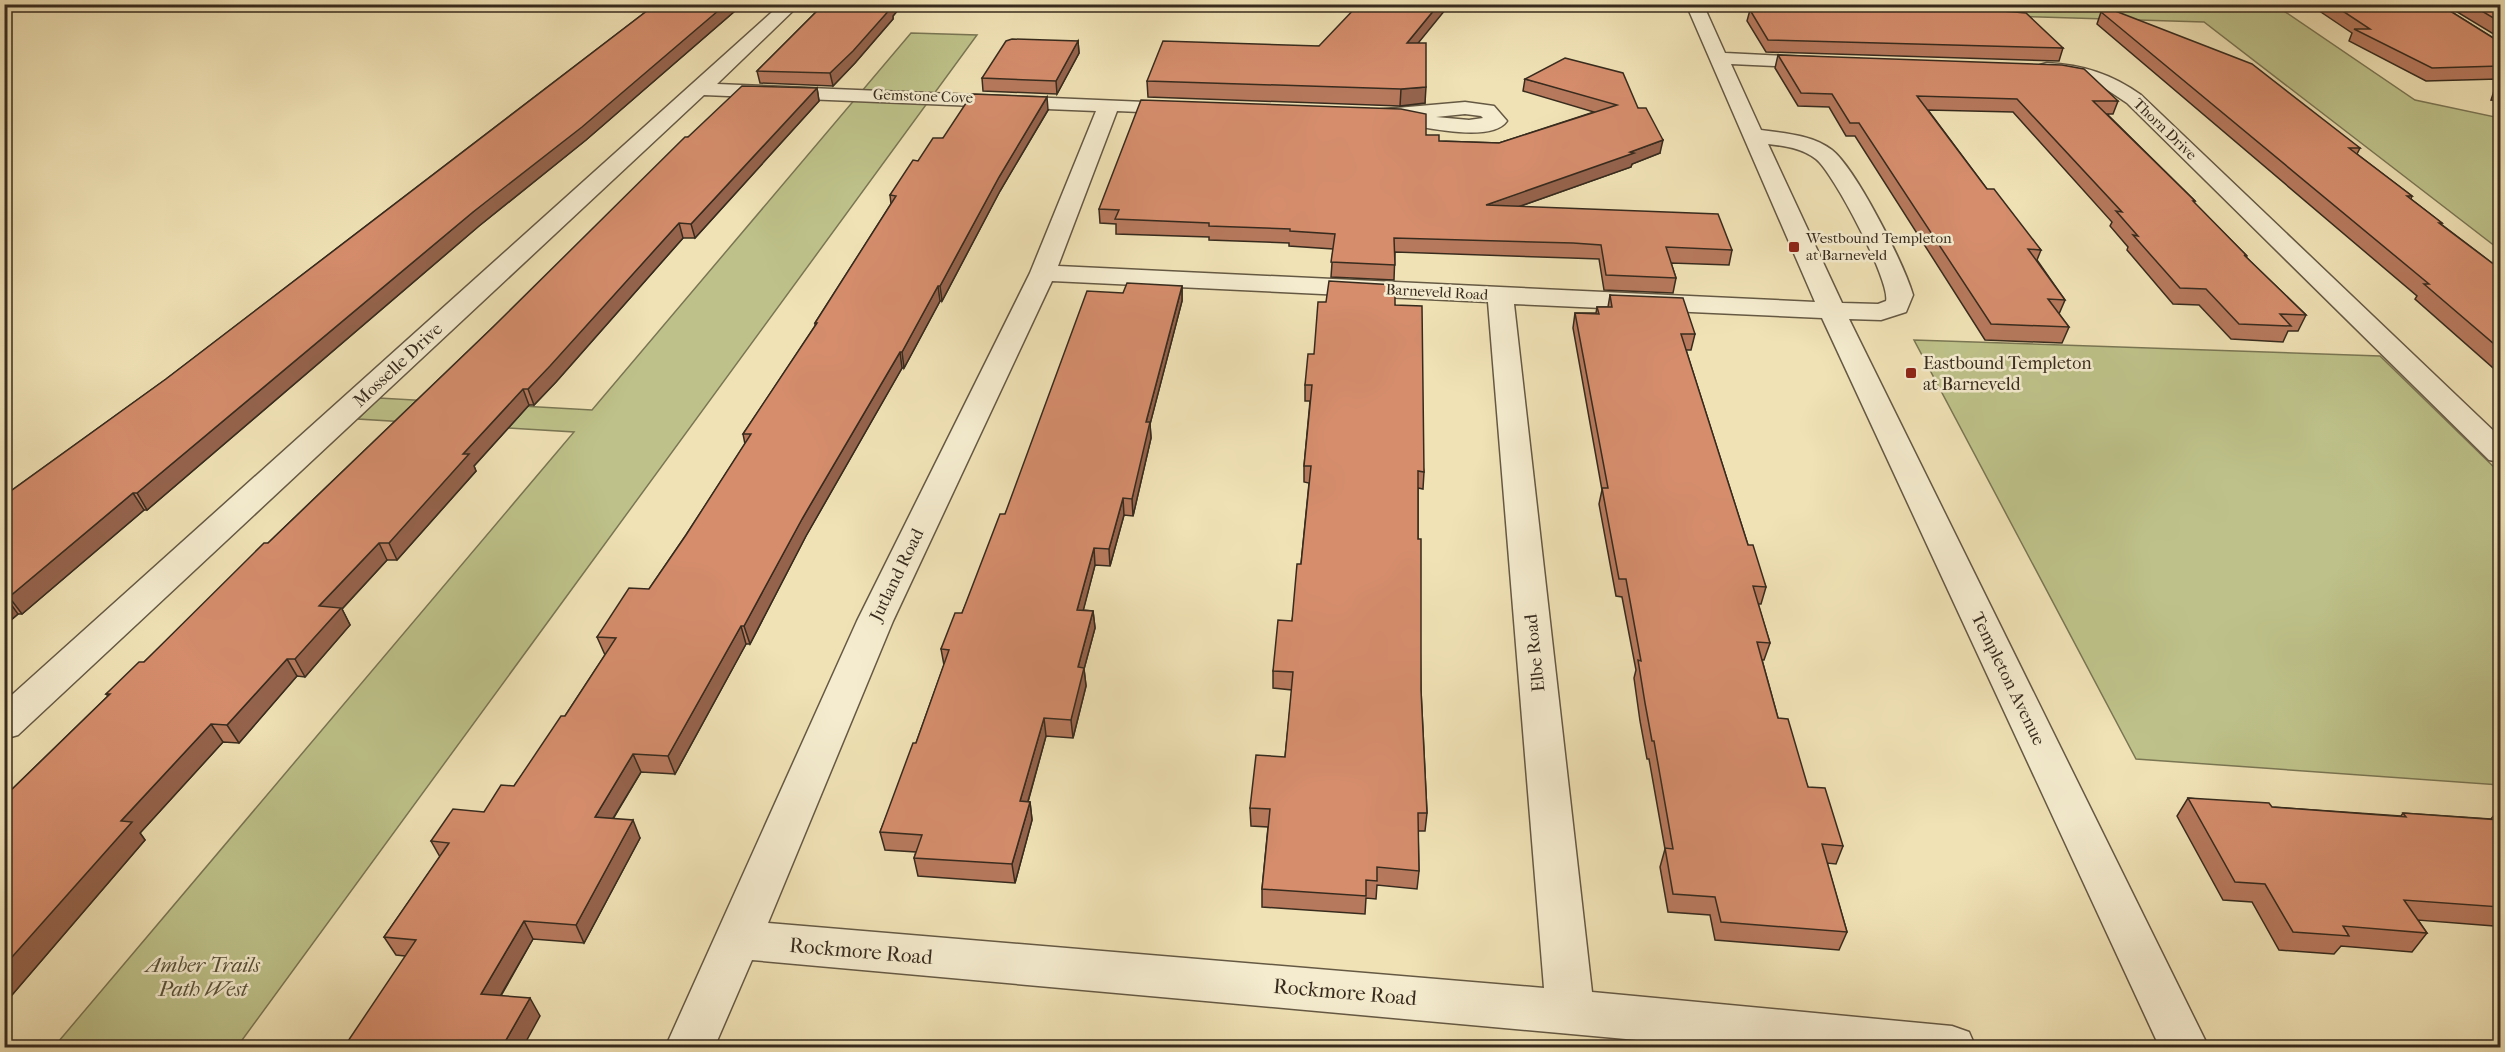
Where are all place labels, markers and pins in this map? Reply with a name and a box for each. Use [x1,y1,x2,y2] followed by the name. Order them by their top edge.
[1805,229,1952,264] place label: Westbound Templeton at Barneveld
[1787,240,1801,254] marker: Westbound Templeton at Barneveld
[1923,353,2092,395] place label: Eastbound Templeton at Barneveld
[1904,366,1918,380] marker: Eastbound Templeton at Barneveld

